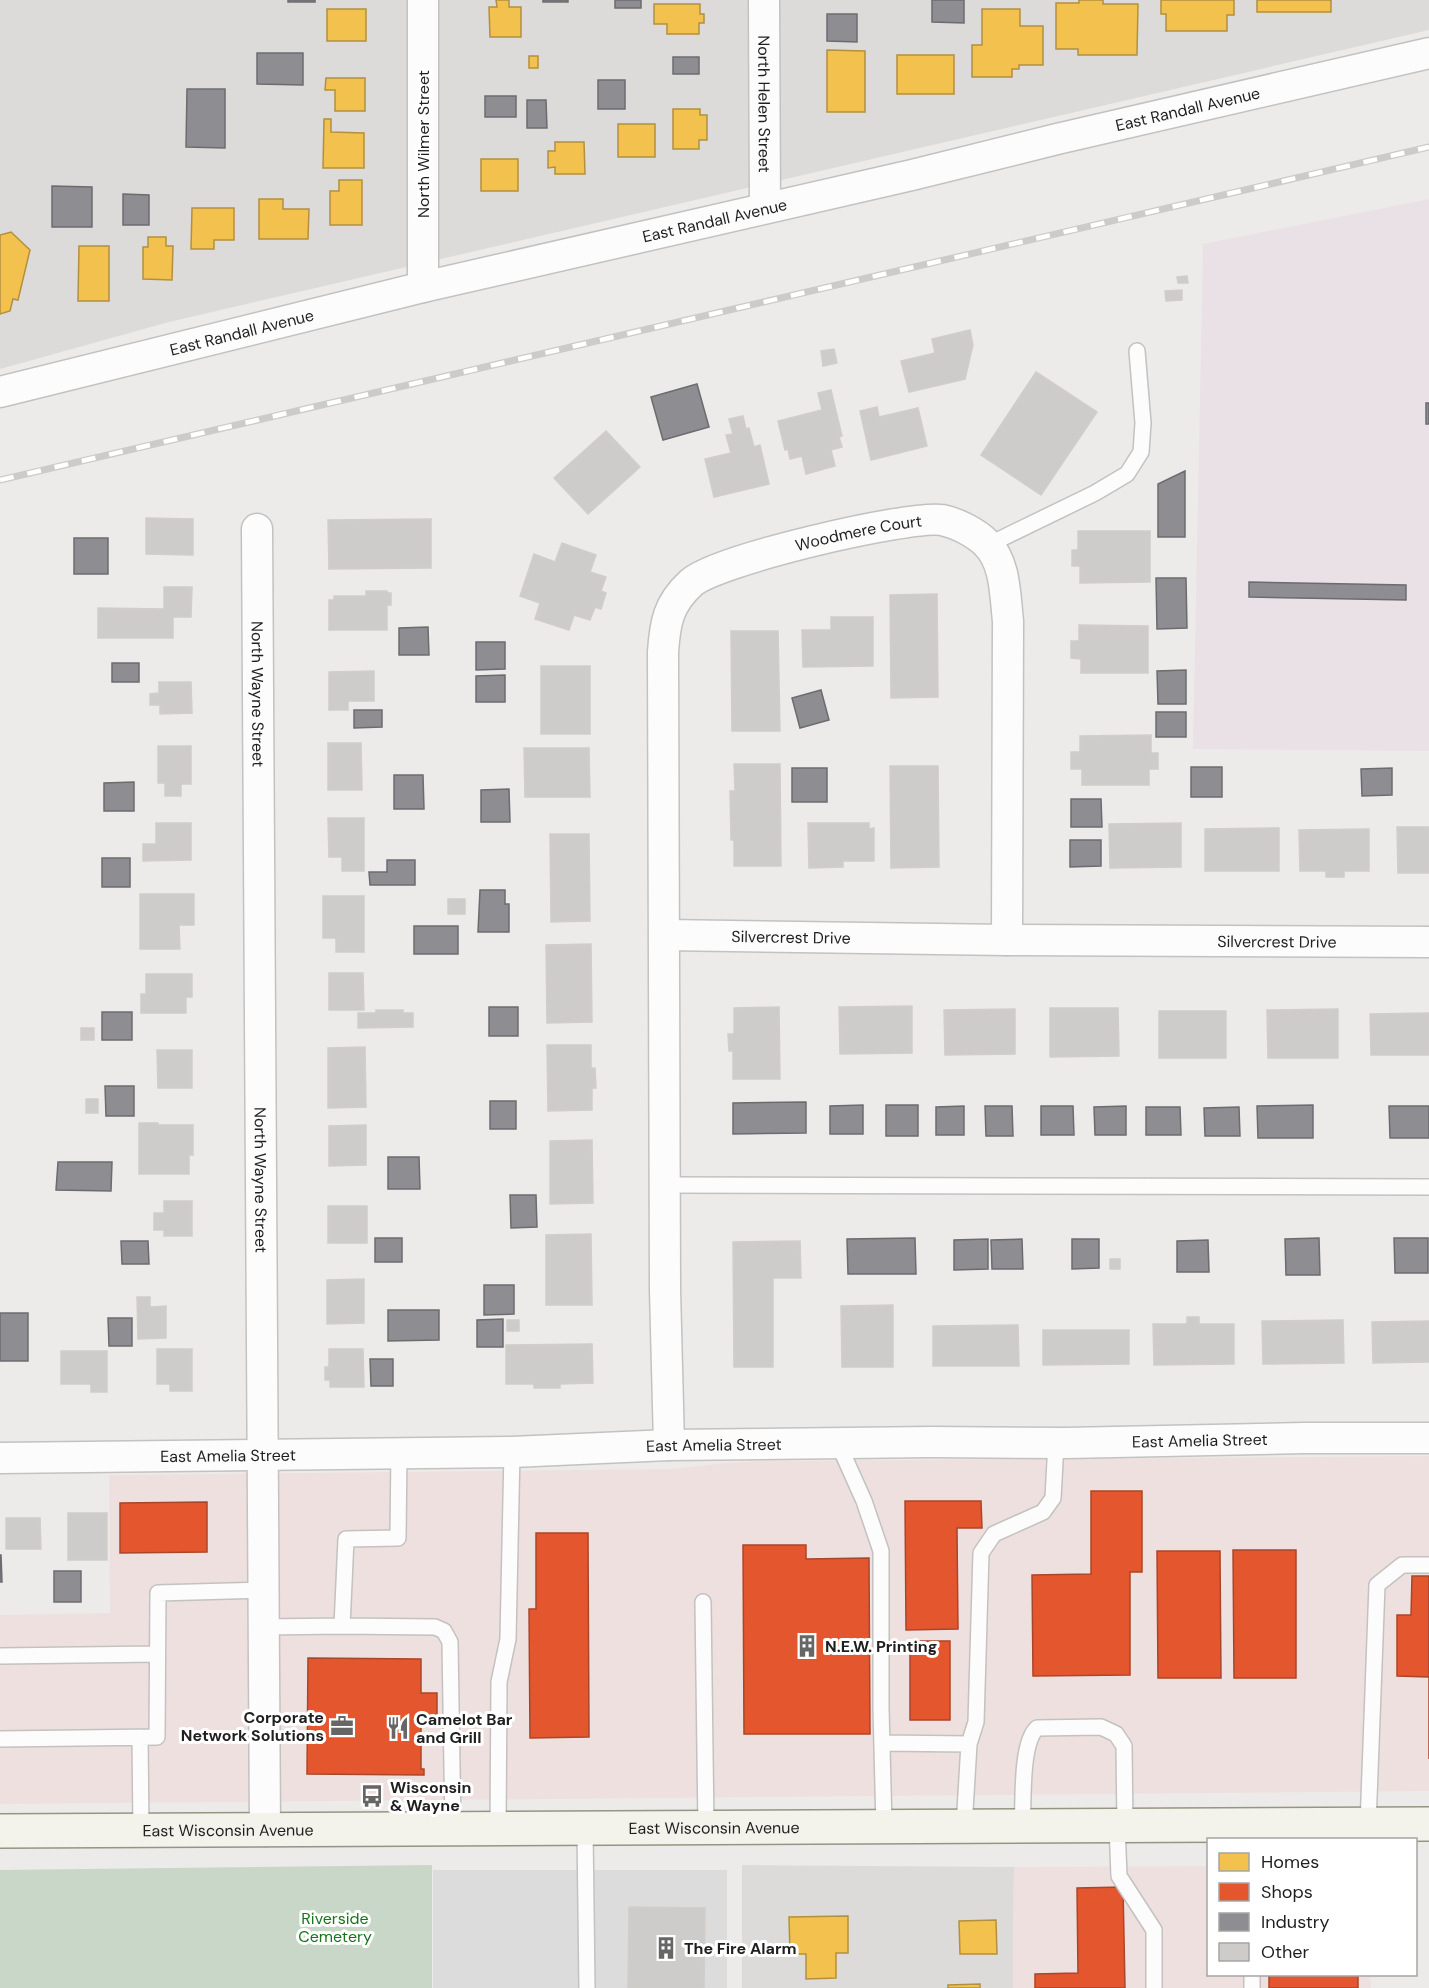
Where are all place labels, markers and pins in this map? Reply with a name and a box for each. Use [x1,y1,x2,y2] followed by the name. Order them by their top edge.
[794,1633,820,1659] building icon: N.E.W. Printing
[825,1636,937,1657] place label: N.E.W. Printing
[181,1707,324,1746] place label: Corporate Network Solutions
[416,1709,513,1748] place label: Camelot Bar and Grill
[329,1713,355,1739] office icon: Corporate Network Solutions
[385,1715,411,1741] restaurant icon: Camelot Bar and Grill
[390,1777,471,1816] place label: Wisconsin & Wayne
[359,1783,385,1809] bus stop icon: Wisconsin & Wayne
[653,1935,679,1961] building icon: The Fire Alarm
[684,1938,797,1959] place label: The Fire Alarm

